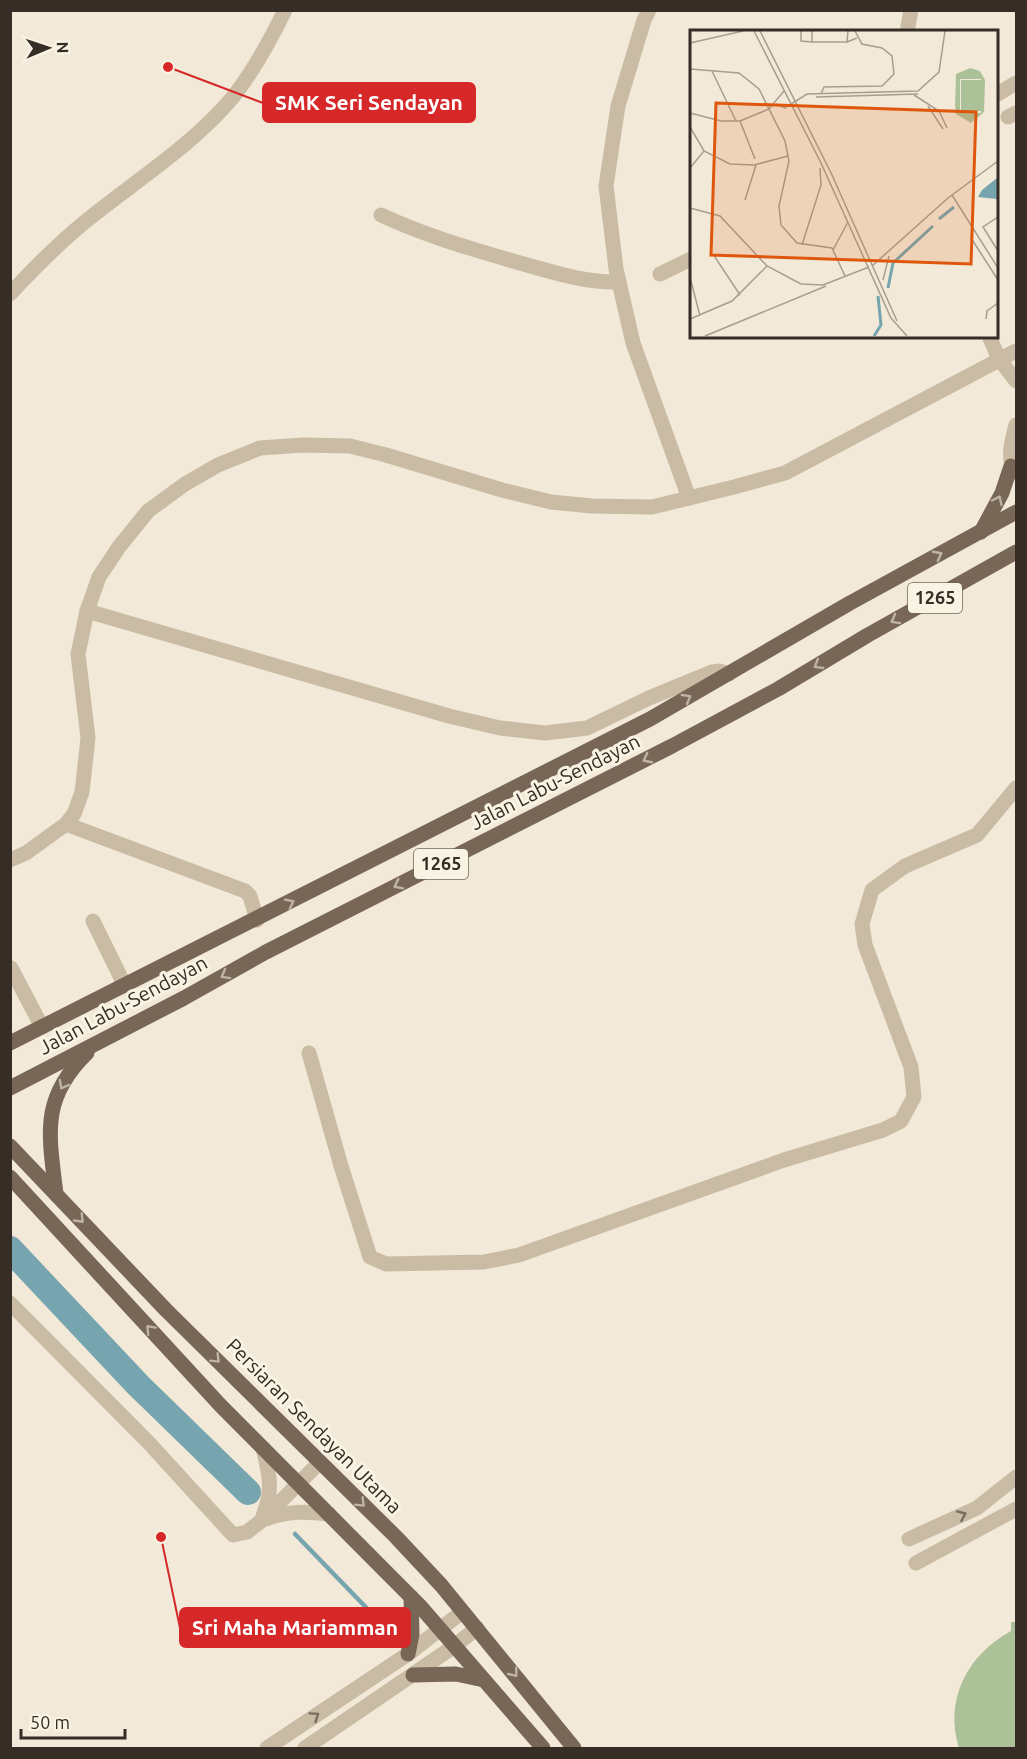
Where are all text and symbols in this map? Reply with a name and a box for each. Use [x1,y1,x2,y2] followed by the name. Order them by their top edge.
[18,18,78,78] north arrow
[690,30,997,338] inset map
[54,41,72,54] text: N
[263,83,475,122] callout: SMK Seri Sendayan
[275,90,463,114] text: SMK Seri Sendayan
[991,496,1003,507] one-way arrow
[932,551,942,562] one-way arrow
[908,583,962,613] road number: 1265
[891,613,901,624] one-way arrow
[814,658,824,669] one-way arrow
[681,694,691,705] one-way arrow
[466,729,643,834] street label: Jalan Labu-Sendayan
[643,752,653,763] one-way arrow
[414,849,468,879] road number: 1265
[394,878,405,890] one-way arrow
[283,899,294,910] one-way arrow
[35,950,211,1059] street label: Jalan Labu-Sendayan
[221,968,232,979] one-way arrow
[59,1079,70,1089] one-way arrow
[72,1211,83,1222] one-way arrow
[147,1325,158,1336] one-way arrow
[222,1333,407,1518] street label: Persiaran Sendayan Utama
[208,1351,219,1362] one-way arrow
[354,1495,365,1506] one-way arrow
[956,1510,967,1522] one-way arrow
[180,1608,410,1647] callout: Sri Maha Mariamman
[192,1615,398,1639] text: Sri Maha Mariamman
[507,1666,518,1677] one-way arrow
[21,1702,124,1740] scale bar
[30,1712,70,1732] text: 50 m
[309,1712,320,1723] one-way arrow

